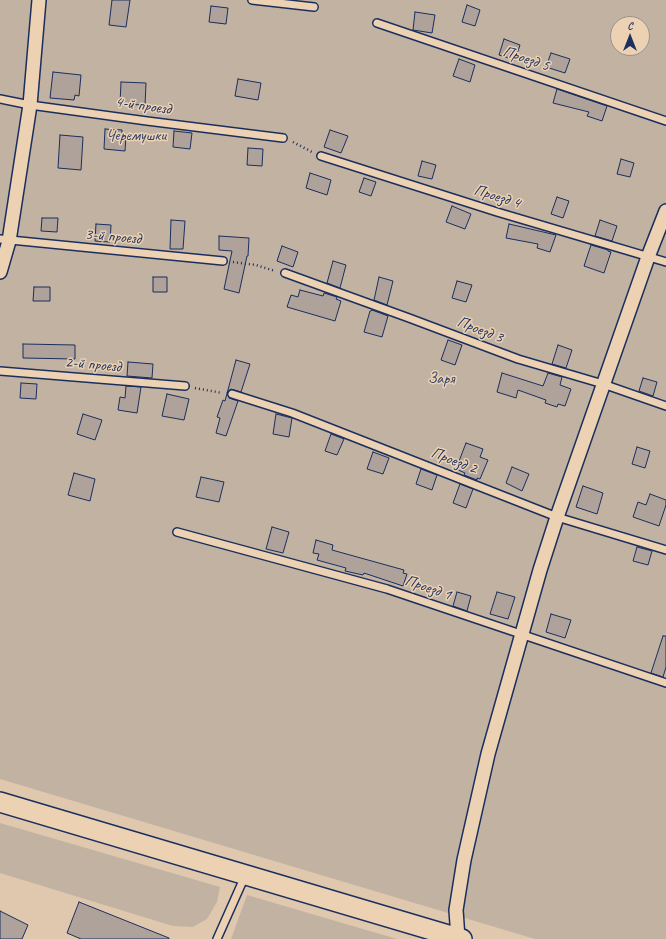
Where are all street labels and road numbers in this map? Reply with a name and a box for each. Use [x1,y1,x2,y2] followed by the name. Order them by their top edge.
[500,42,552,76] street label: Проезд 5
[114,93,172,119] street label: 4-й проезд
[471,181,523,213] street label: Проезд 4
[84,225,142,249] street label: 3-й проезд
[454,312,506,348] street label: Проезд 3
[64,353,122,377] street label: 2-й проезд
[428,443,480,479] street label: Проезд 2
[402,571,454,605] street label: Проезд 1

